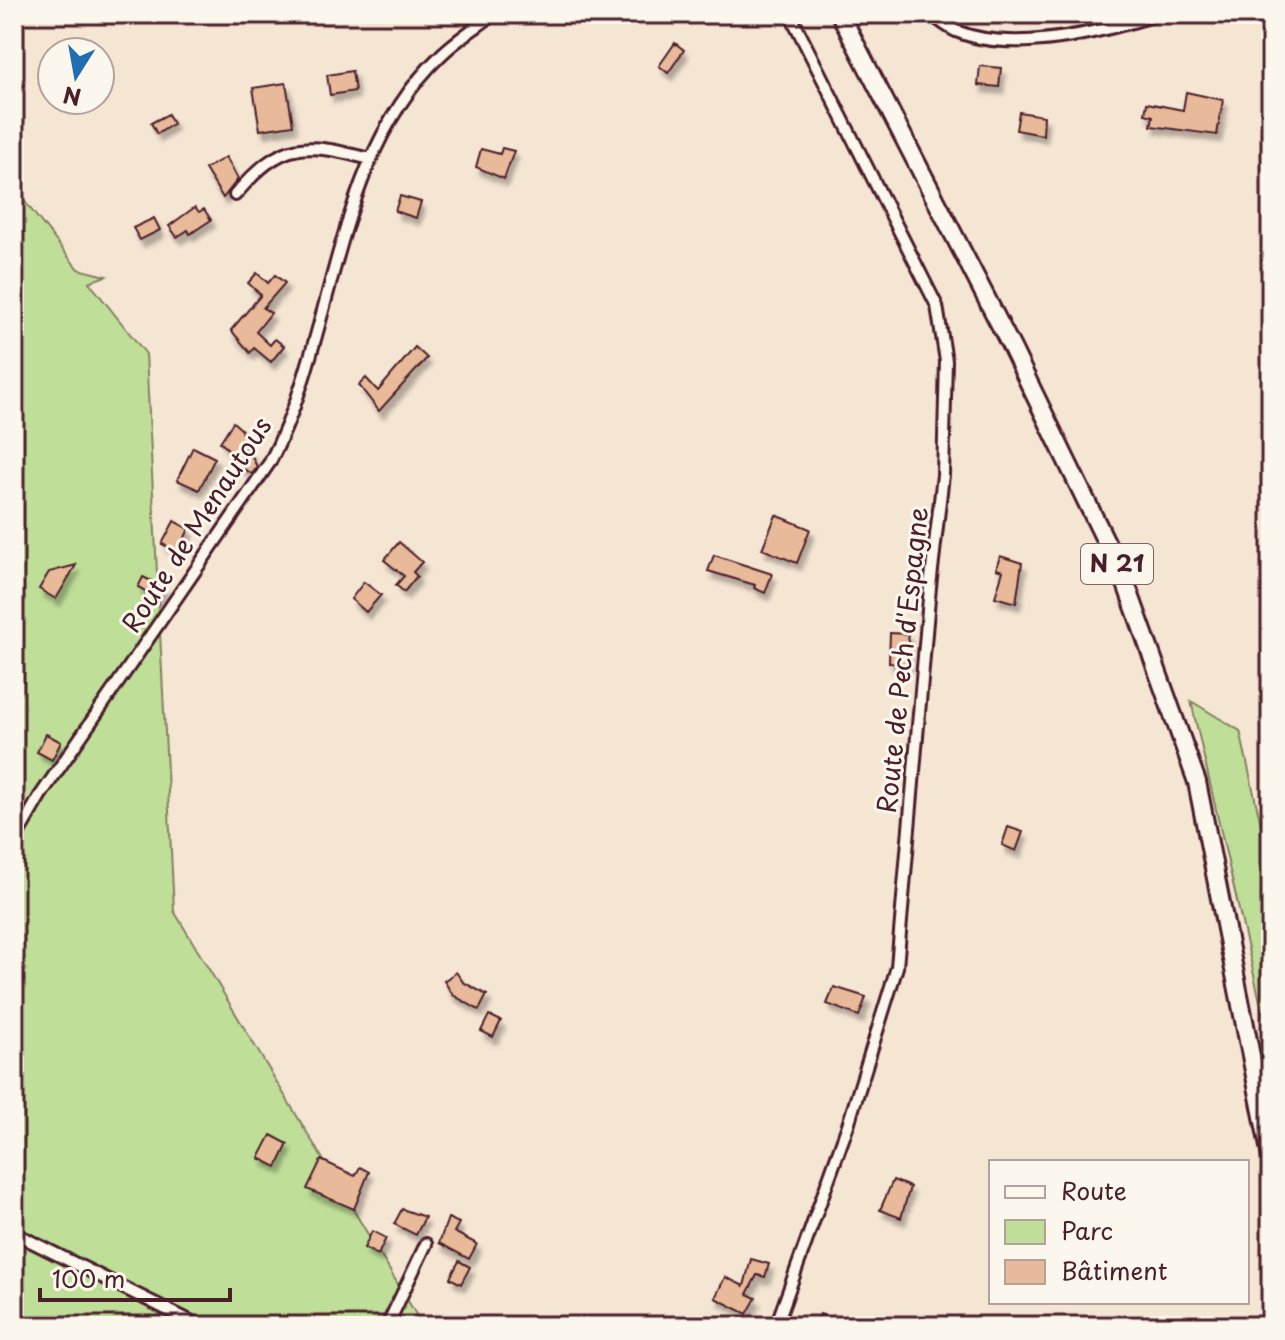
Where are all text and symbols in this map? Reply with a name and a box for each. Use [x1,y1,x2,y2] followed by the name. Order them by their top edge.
[36,36,116,116] north arrow
[60,79,84,115] text: N
[111,409,280,640] street label: Route de Menautous
[866,505,937,815] street label: Route de Pech d'Espagne
[1081,544,1153,584] road number: N 21
[989,1160,1249,1304] legend
[1061,1172,1127,1208] text: Route
[1061,1212,1113,1248] text: Parc
[40,1252,230,1302] scale bar
[1061,1252,1168,1288] text: Bâtiment
[52,1260,125,1296] text: 100 m

